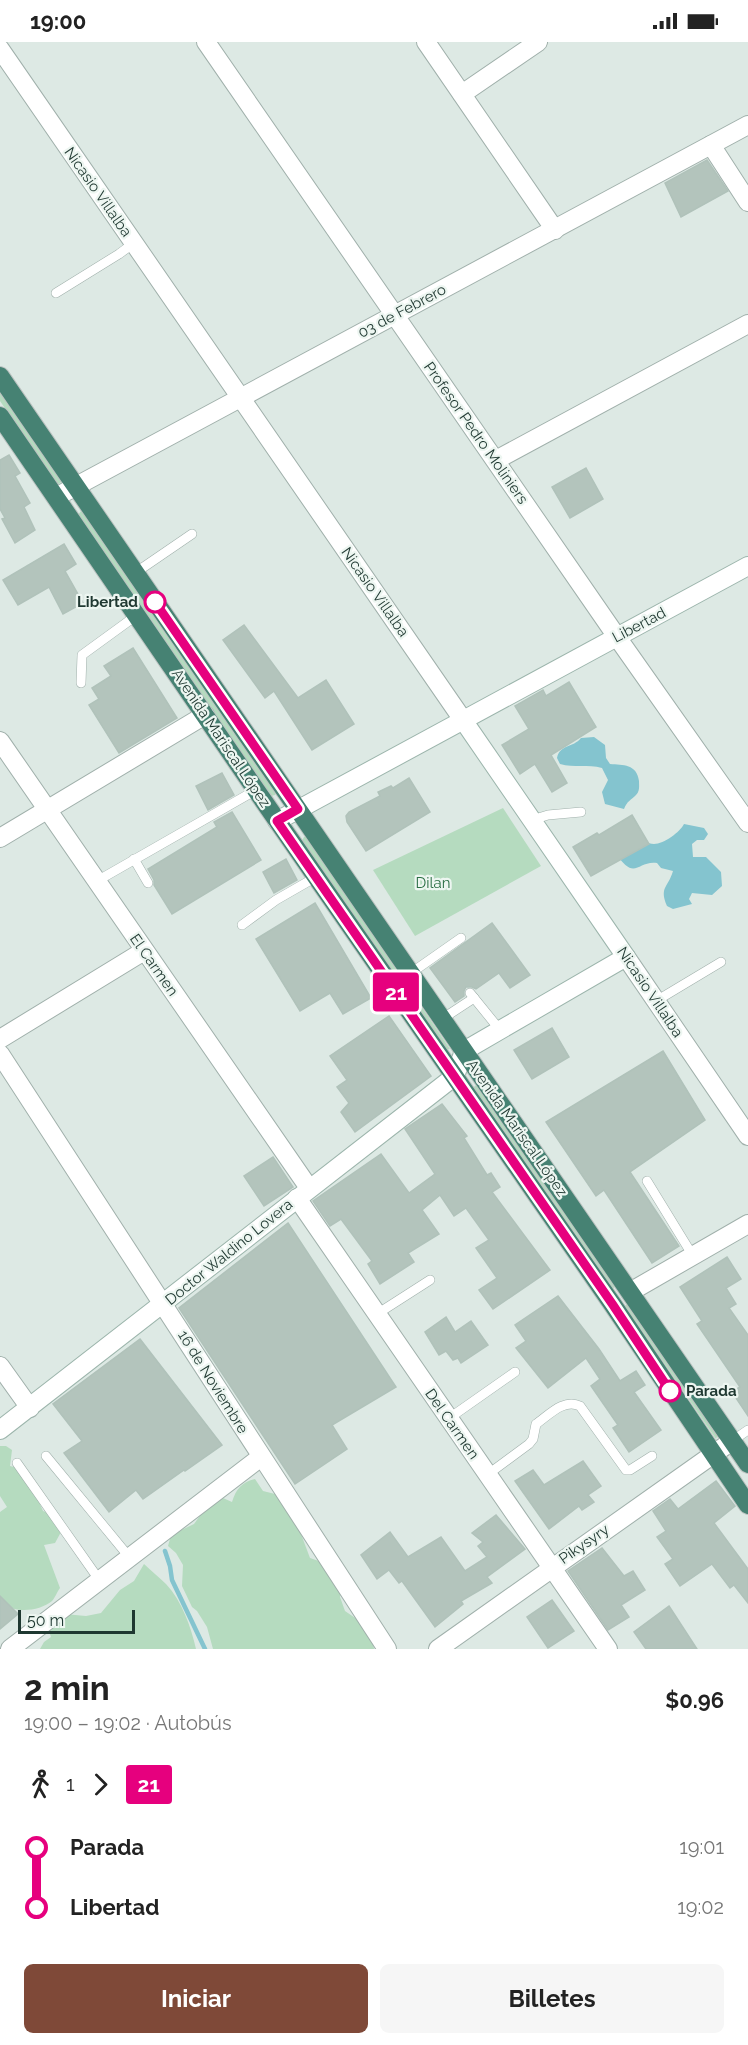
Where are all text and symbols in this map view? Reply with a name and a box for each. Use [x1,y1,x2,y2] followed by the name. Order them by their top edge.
[30,8,86,34] text: 19:00
[60,144,136,240] street label: Nicasio Villalba
[355,280,449,342] street label: 03 de Febrero
[420,358,532,508] street label: Profesor Pedro Moliniers
[337,544,413,640] street label: Nicasio Villalba
[144,591,166,613] marker: Libertad
[77,593,138,611] place label: Libertad
[609,603,669,647] street label: Libertad
[168,665,274,811] street label: Avenida Mariscal López
[416,874,451,892] park label: Dilan
[126,930,182,1000] street label: El Carmen
[613,943,687,1041] street label: Nicasio Villalba
[369,972,423,1012] line badge: 21
[385,980,407,1005] text: 21
[463,1056,571,1200] street label: Avenida Mariscal López
[162,1195,296,1309] street label: Doctor Waldino Lovera
[174,1327,252,1437] street label: 16 de Noviembre
[659,1380,681,1402] marker: Parada
[686,1382,737,1400] place label: Parada
[421,1385,483,1463] street label: Del Carmen
[555,1520,613,1568] street label: Pikysyry
[18,1607,135,1634] scale bar
[27,1611,64,1630] text: 50 m
[24,1669,110,1708] text: 2 min
[665,1687,724,1713] text: $0.96
[24,1711,232,1735] text: 19:00 – 19:02 · Autobús
[24,1768,57,1801] icon: walk
[84,1768,117,1801] icon: forward
[66,1772,75,1796] text: 1
[138,1772,160,1797] text: 21
[70,1834,144,1860] text: Parada
[679,1835,724,1859] text: 19:01
[70,1894,159,1920] text: Libertad
[677,1895,724,1919] text: 19:02
[24,1964,368,2033] button: Iniciar
[380,1964,724,2033] button: Billetes

